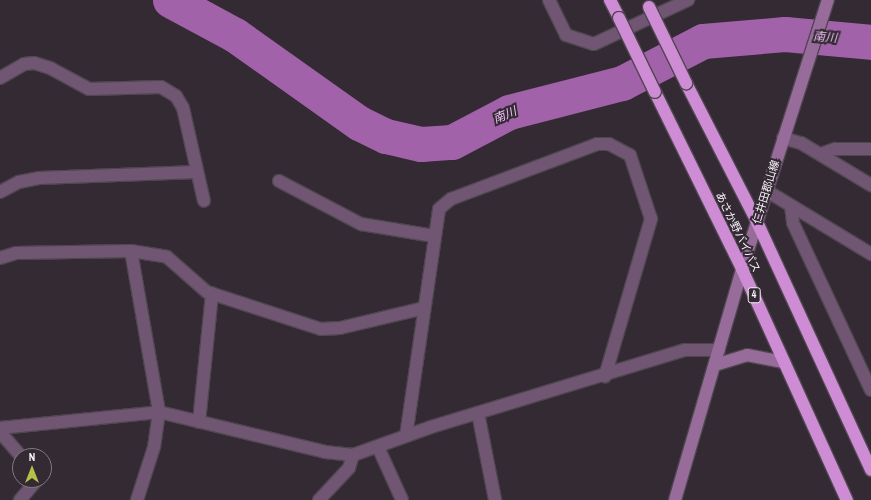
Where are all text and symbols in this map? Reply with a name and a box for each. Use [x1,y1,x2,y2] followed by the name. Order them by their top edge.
[812,30,838,46] water label: 南川
[491,105,519,127] water label: 南川
[750,159,782,225] street label: 仁井田郡山線
[713,190,763,274] street label: あさか野バイパス
[747,287,761,303] road number: 4
[12,448,52,488] north arrow
[29,450,35,464] text: N

